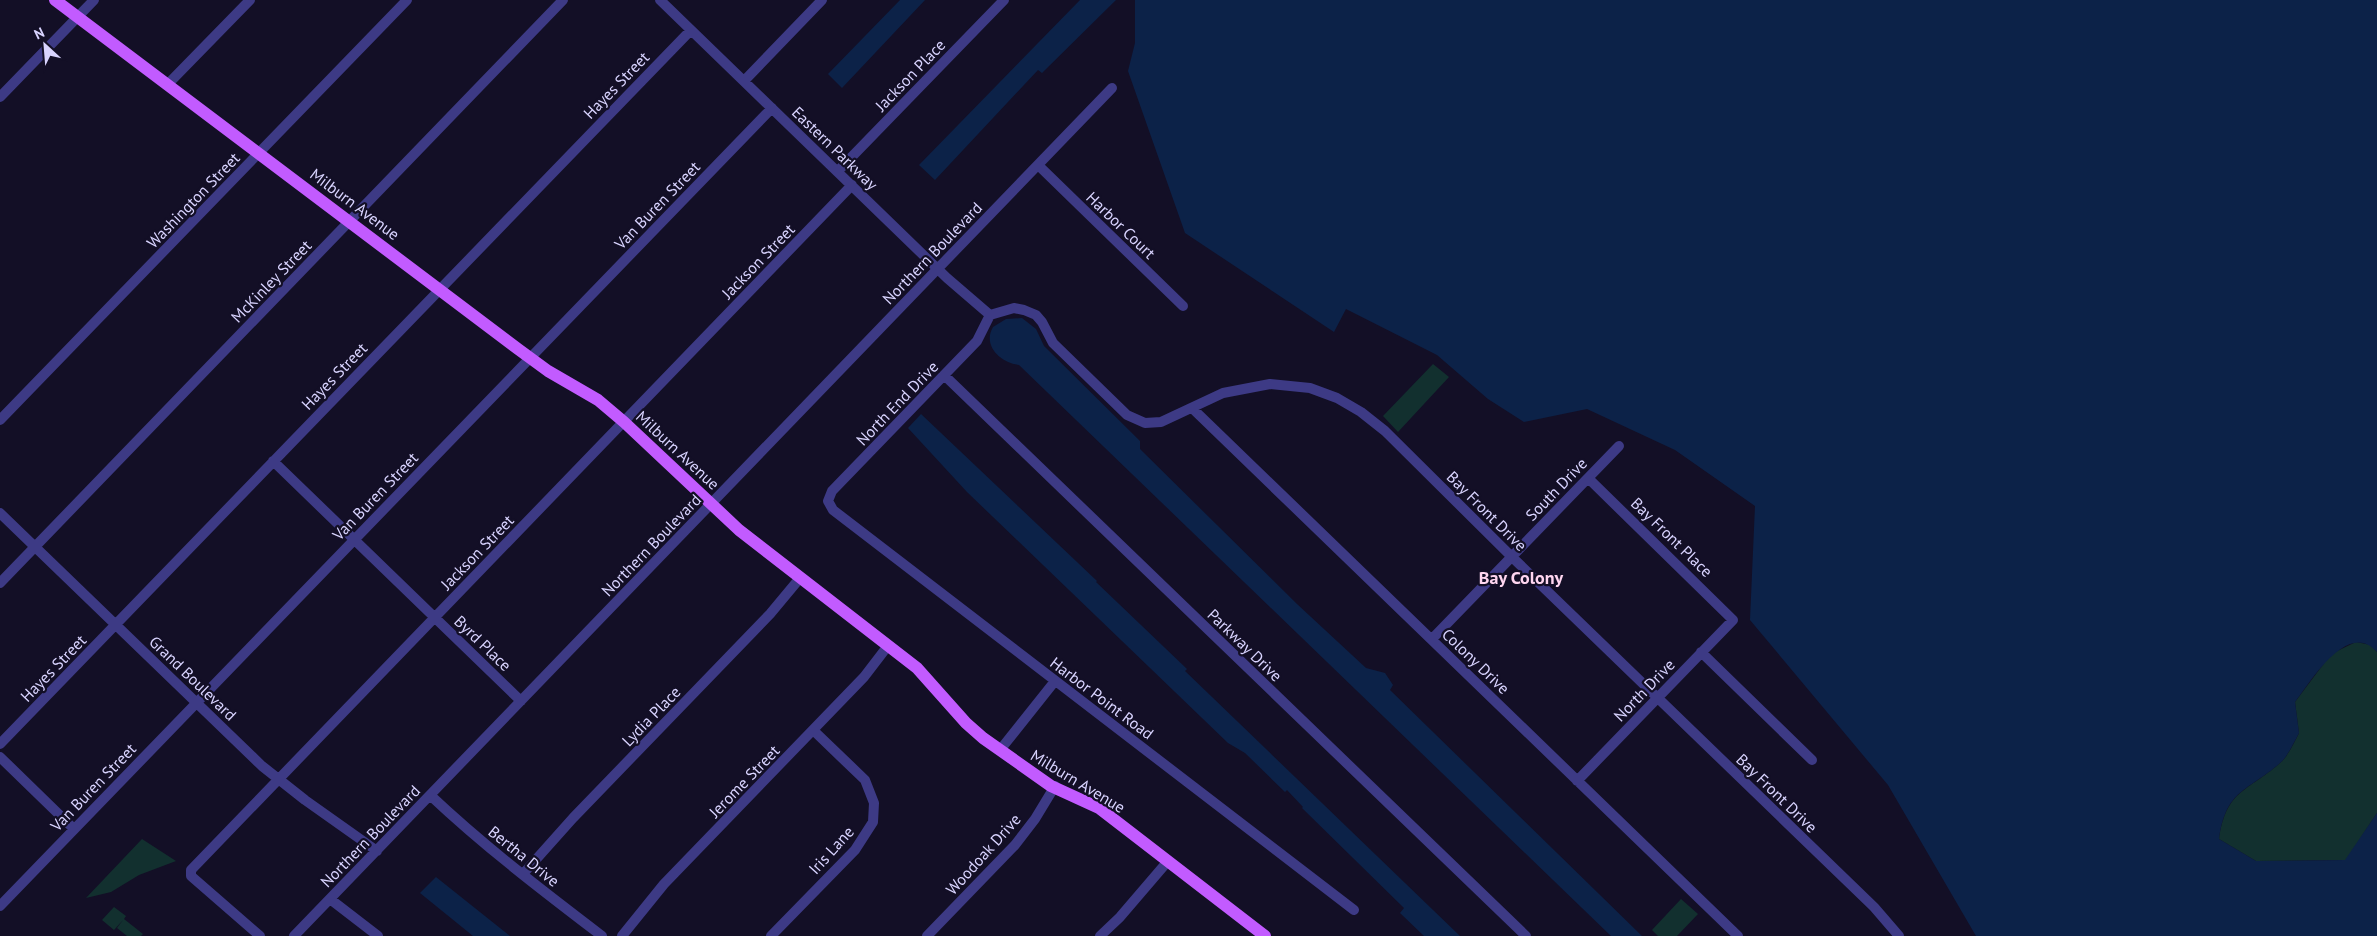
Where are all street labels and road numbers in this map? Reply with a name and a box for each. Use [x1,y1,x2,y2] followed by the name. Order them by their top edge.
[870,35,949,116] street label: Jackson Place
[579,47,653,123] street label: Hayes Street
[788,102,882,194] street label: Eastern Parkway
[142,148,244,252] street label: Washington Street
[609,156,704,254] street label: Van Buren Street
[306,164,404,244] street label: Milburn Avenue
[1082,187,1160,263] street label: Harbor Court
[878,198,986,308] street label: Northern Boulevard
[717,219,799,303] street label: Jackson Street
[227,235,316,326] street label: McKinley Street
[297,338,371,414] street label: Hayes Street
[852,357,942,449] street label: North End Drive
[632,406,724,494] street label: Milburn Avenue
[327,447,422,545] street label: Van Buren Street
[1521,453,1591,525] street label: South Drive
[1443,467,1531,555] street label: Bay Front Drive
[597,490,705,600] street label: Northern Boulevard
[1627,493,1717,581] street label: Bay Front Place
[436,510,518,594] street label: Jackson Street
[1203,604,1287,686] street label: Parkway Drive
[450,611,516,675] street label: Byrd Place
[1438,624,1514,698] street label: Colony Drive
[16,630,90,706] street label: Hayes Street
[145,631,241,725] street label: Grand Boulevard
[1046,653,1158,743] street label: Harbor Point Road
[1609,654,1679,726] street label: North Drive
[617,682,685,750] street label: Lydia Place
[45,738,140,836] street label: Van Buren Street
[704,740,784,822] street label: Jerome Street
[1027,745,1129,817] street label: Milburn Avenue
[1732,749,1822,837] street label: Bay Front Drive
[316,781,424,891] street label: Northern Boulevard
[941,809,1025,899] street label: Woodoak Drive
[484,821,564,891] street label: Bertha Drive
[804,822,858,878] street label: Iris Lane

